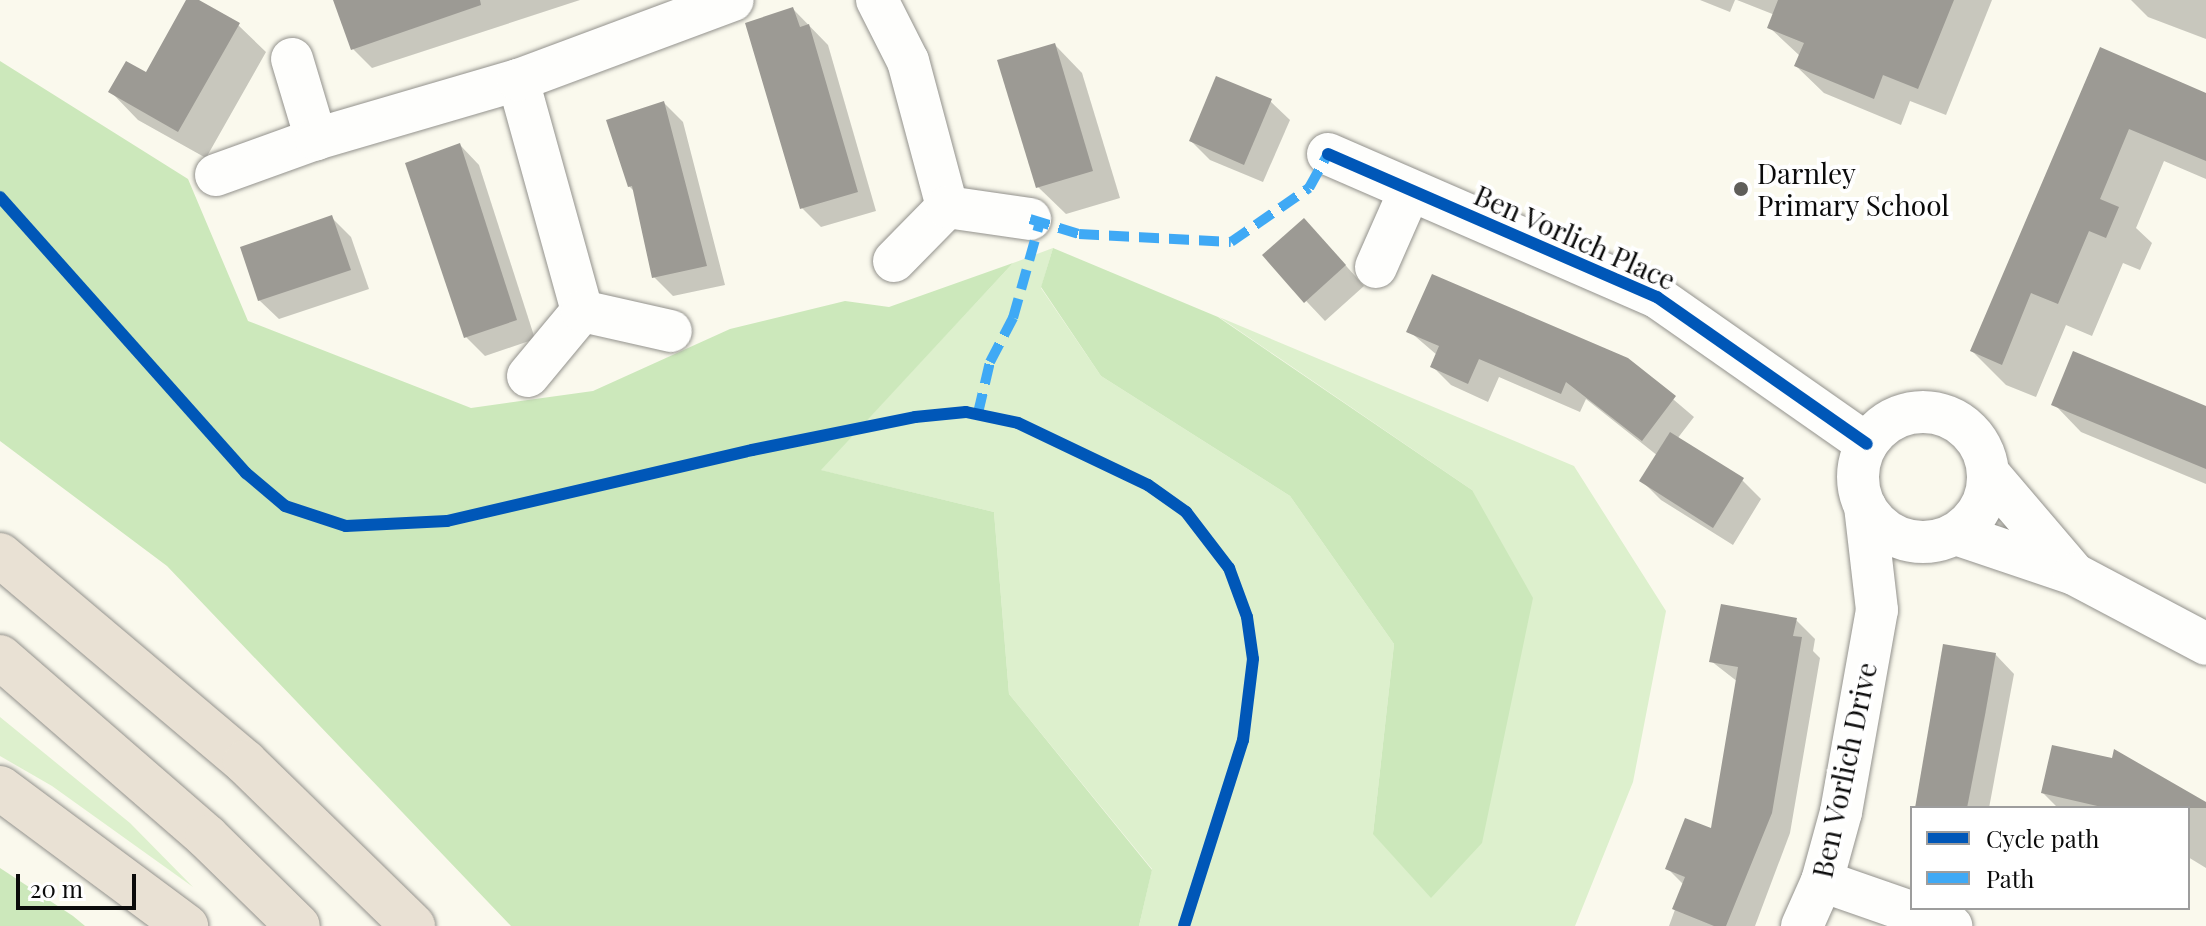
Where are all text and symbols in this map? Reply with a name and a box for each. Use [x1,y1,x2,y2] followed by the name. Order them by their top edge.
[1757,156,1950,222] place label: Darnley Primary School
[1469,177,1681,297] street label: Ben Vorlich Place
[1732,180,1750,198] marker: Darnley Primary School
[1805,659,1883,881] street label: Ben Vorlich Drive
[1910,806,2190,910] legend
[1986,822,2099,854] text: Cycle path
[20,858,140,908] scale bar
[1986,862,2034,894] text: Path
[30,872,83,904] text: 20 m

